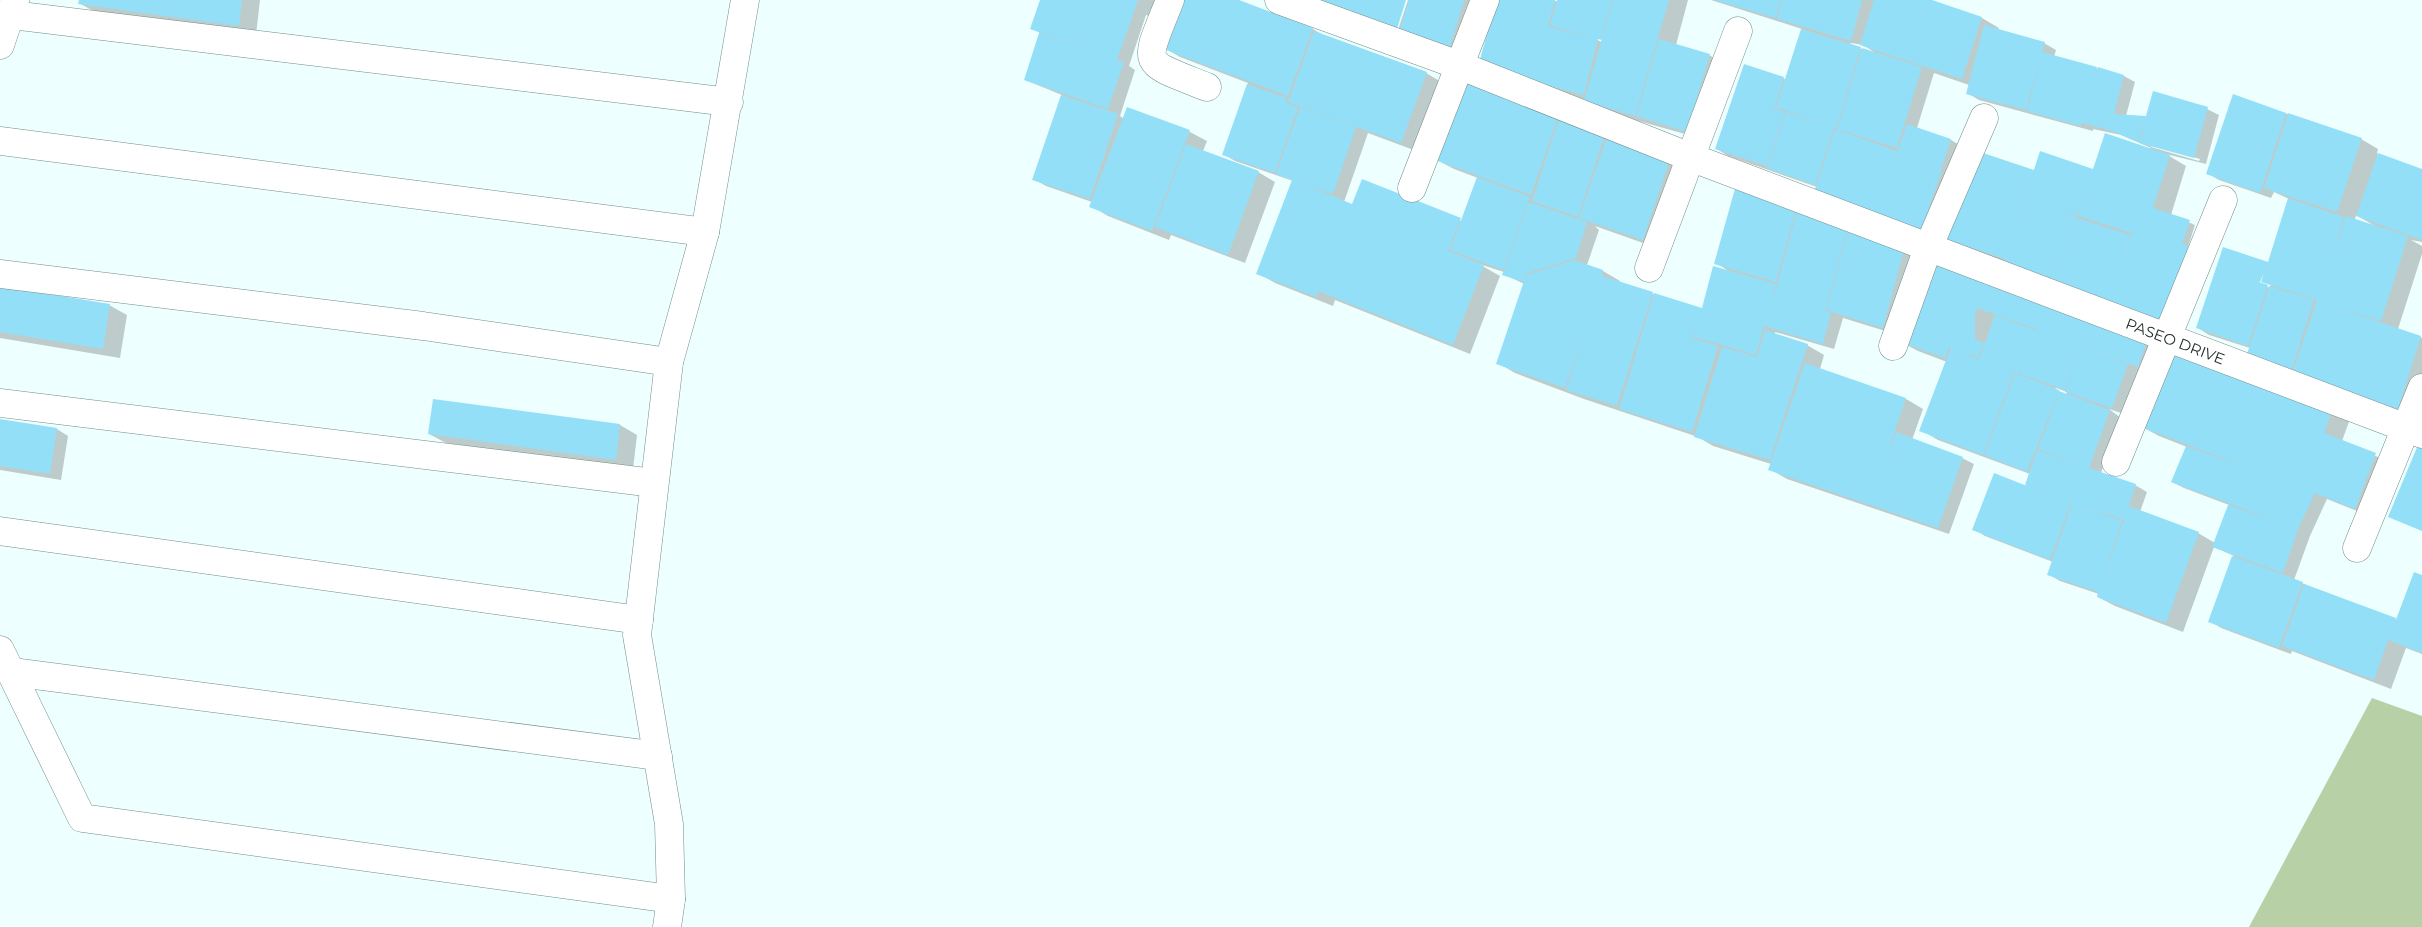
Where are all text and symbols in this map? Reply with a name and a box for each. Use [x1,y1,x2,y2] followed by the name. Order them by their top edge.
[2123,313,2228,368] street label: PASEO DRIVE

